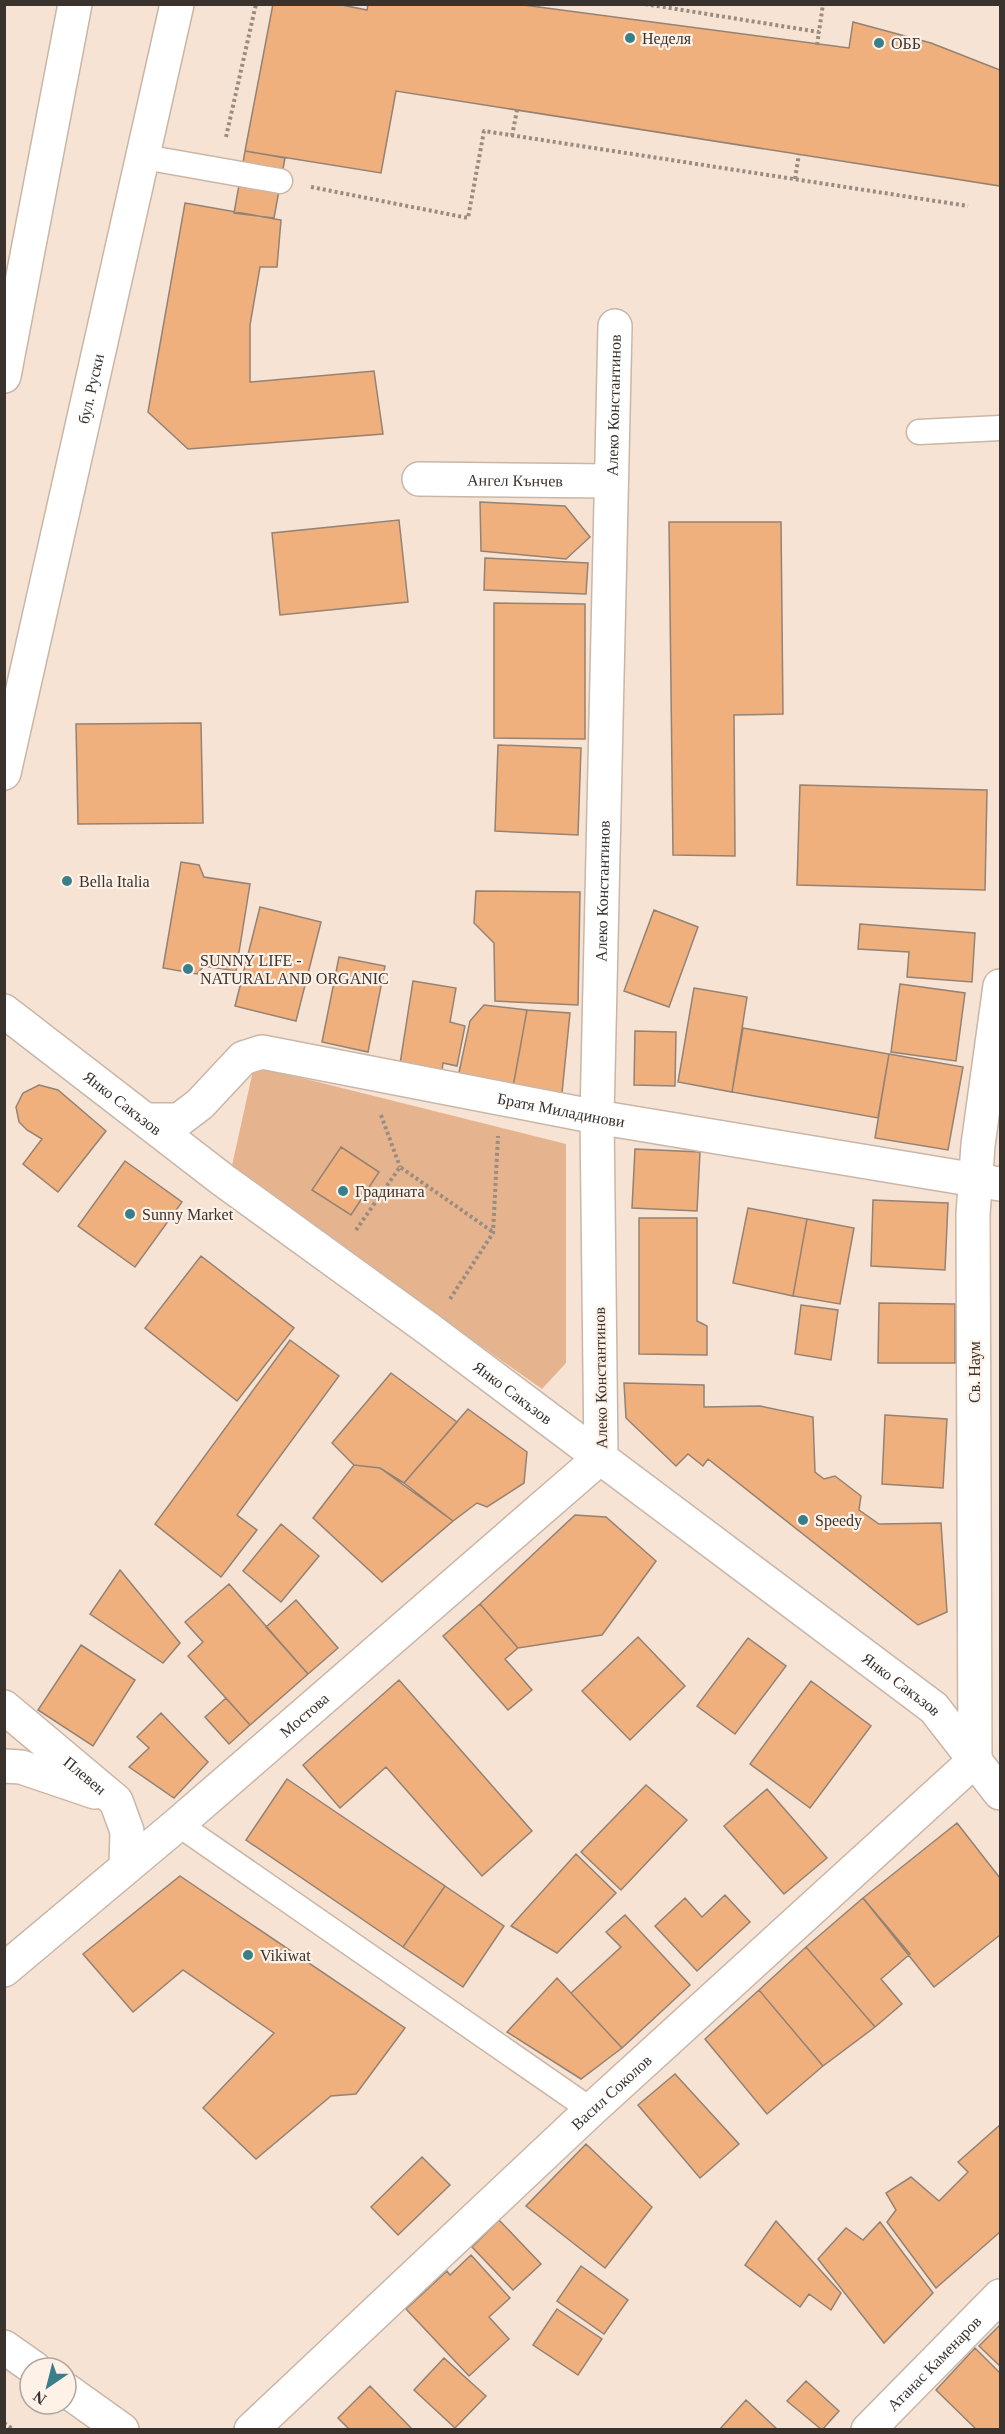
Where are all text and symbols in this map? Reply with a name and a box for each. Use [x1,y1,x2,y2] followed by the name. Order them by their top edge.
[642,30,692,48] place label: Неделя
[623,31,637,45] marker: Неделя
[891,35,921,52] place label: ОББ
[872,36,886,50] marker: ОББ
[604,334,624,476] street label: Алеко Константинов
[75,352,107,425] street label: бул. Руски
[467,472,563,490] street label: Ангел Кънчев
[593,820,613,962] street label: Алеко Константинов
[79,873,150,890] place label: Bella Italia
[60,874,74,888] marker: Bella Italia
[200,952,389,987] place label: SUNNY LIFE - NATURAL AND ORGANIC
[181,962,195,976] marker: SUNNY LIFE - NATURAL AND ORGANIC
[80,1068,165,1139] street label: Янко Сакъзов
[496,1090,626,1131] street label: Братя Миладинови
[355,1183,425,1201] place label: Градината
[336,1184,350,1198] marker: Градината
[142,1206,234,1224] place label: Sunny Market
[123,1207,137,1221] marker: Sunny Market
[591,1307,610,1449] street label: Алеко Константинов
[966,1341,984,1403] street label: Св. Наум
[470,1358,556,1428] street label: Янко Сакъзов
[815,1512,862,1530] place label: Speedy
[796,1513,810,1527] marker: Speedy
[859,1649,945,1719] street label: Янко Сакъзов
[277,1689,332,1741] street label: Мостова
[60,1753,110,1798] street label: Плевен
[260,1947,311,1964] place label: Vikiwat
[241,1948,255,1962] marker: Vikiwat
[568,2051,655,2133] street label: Васил Соколов
[884,2312,985,2414] street label: Атанас Каменаров
[18,2356,78,2416] north arrow
[30,2387,49,2408] text: N

